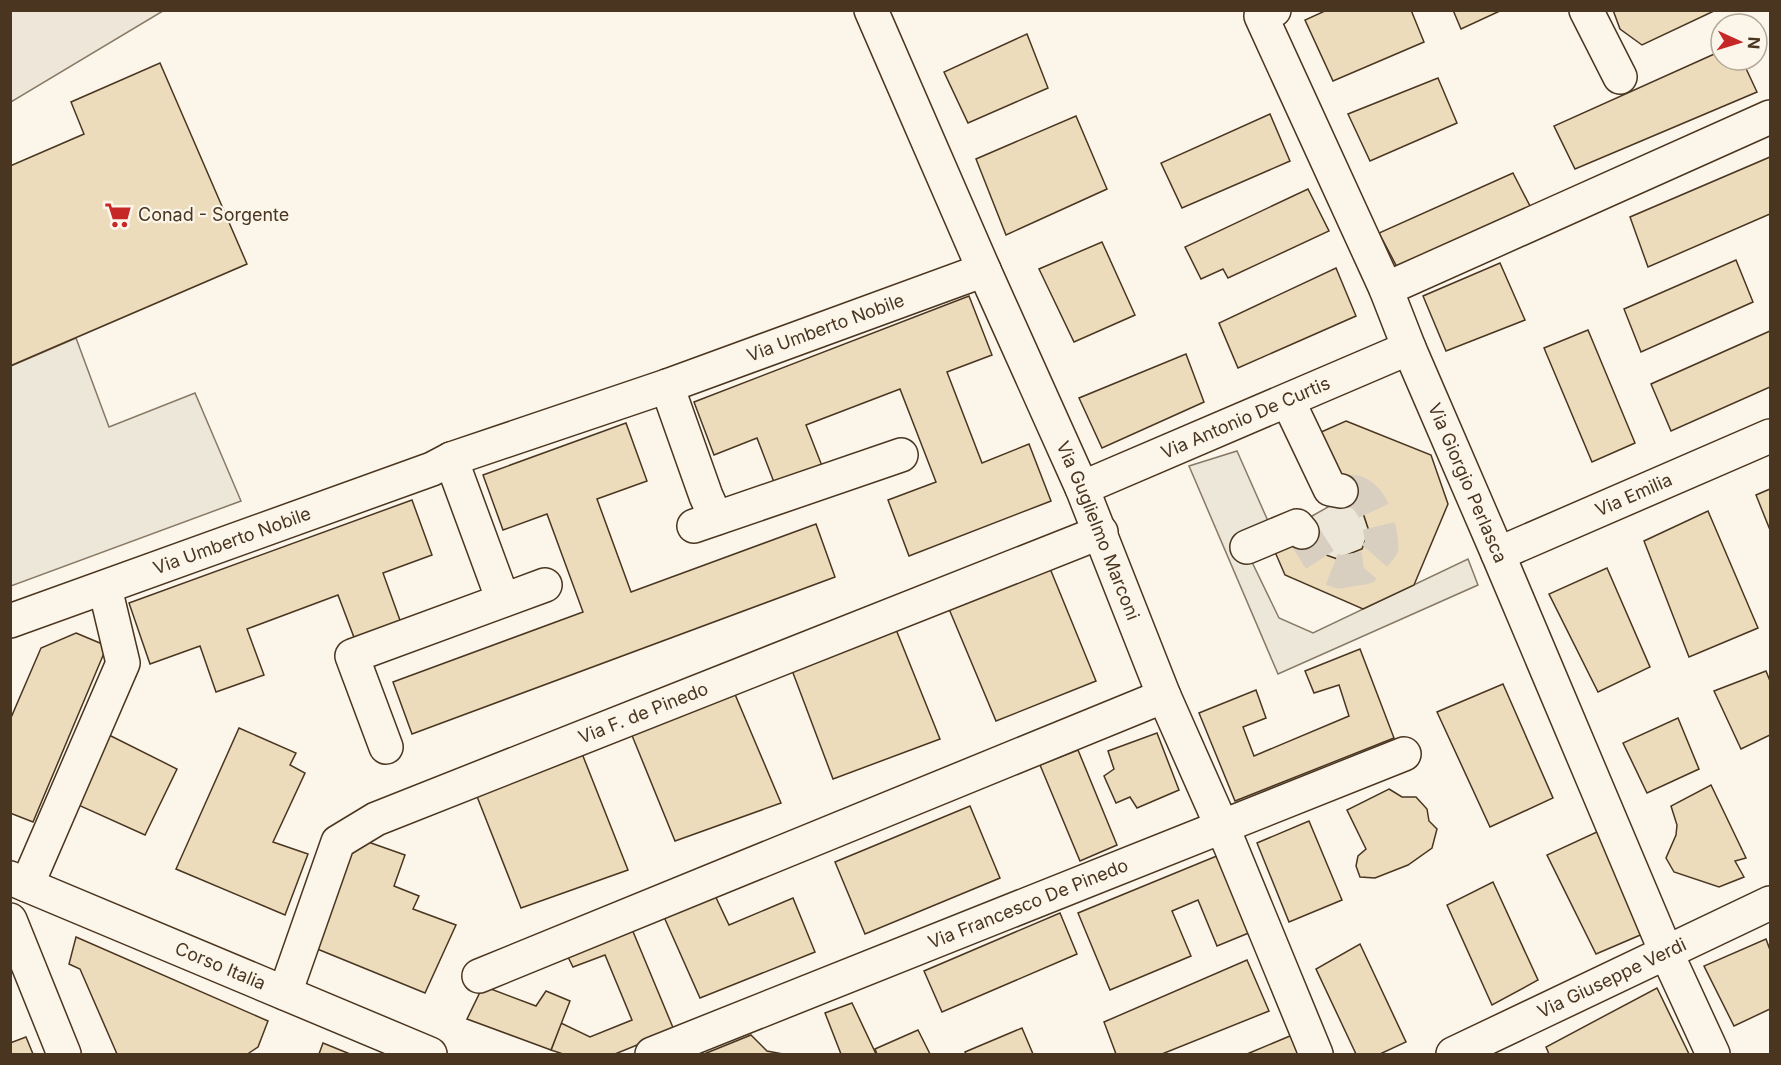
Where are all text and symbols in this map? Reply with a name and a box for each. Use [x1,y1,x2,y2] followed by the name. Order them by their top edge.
[1709,12,1769,72] north arrow
[1744,36,1764,50] text: N
[103,200,133,230] supermarket icon: Conad - Sorgente
[138,204,289,225] place label: Conad - Sorgente
[744,289,907,366] street label: Via Umberto Nobile
[1158,372,1333,463] street label: Via Antonio De Curtis
[1424,400,1511,566] street label: Via Giorgio Perlasca
[1052,438,1144,623] street label: Via Guglielmo Marconi
[1592,469,1675,521] street label: Via Emilia
[150,503,313,579] street label: Via Umberto Nobile
[575,678,711,748] street label: Via F. de Pinedo
[925,854,1131,953] street label: Via Francesco De Pinedo
[1534,934,1689,1022] street label: Via Giuseppe Verdi
[172,937,269,994] street label: Corso Italia

